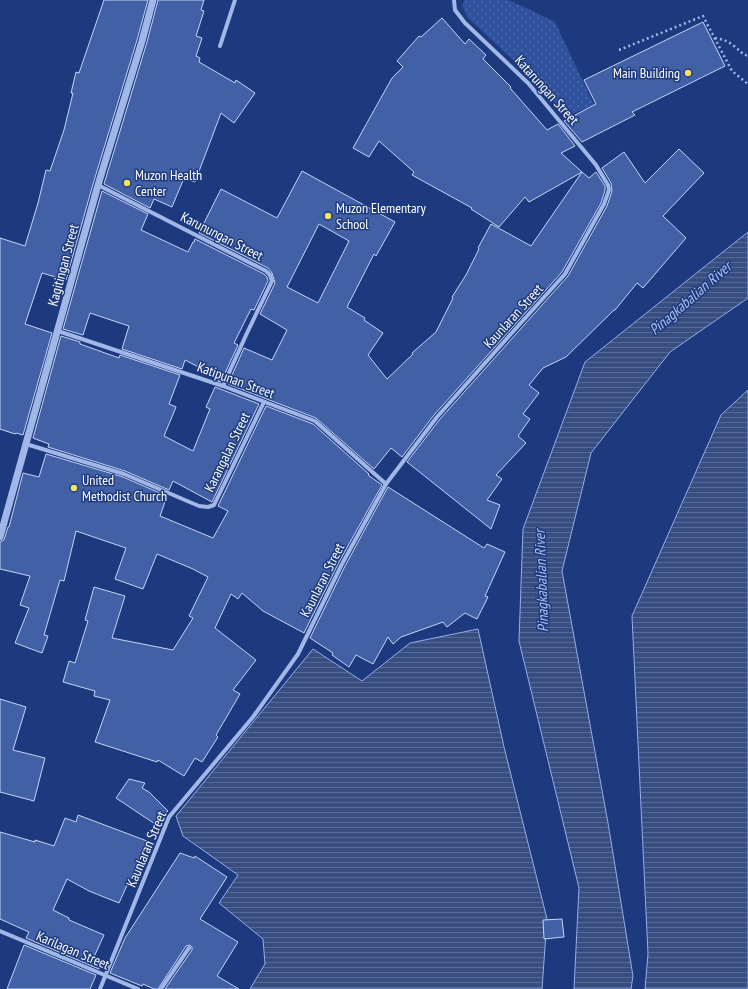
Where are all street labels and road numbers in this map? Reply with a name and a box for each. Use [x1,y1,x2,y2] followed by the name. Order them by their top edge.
[511,51,583,129] street label: Katarungan Street
[178,207,266,265] street label: Karunungan Street
[43,222,83,308] street label: Kagitingan Street
[479,280,547,352] street label: Kaunlaran Street
[195,358,277,402] street label: Katipunan Street
[200,409,254,495] street label: Karangalan Street
[296,540,348,620] street label: Kaunlaran Street
[122,808,170,890] street label: Kaunlaran Street
[34,927,112,974] street label: Karilagan Street

